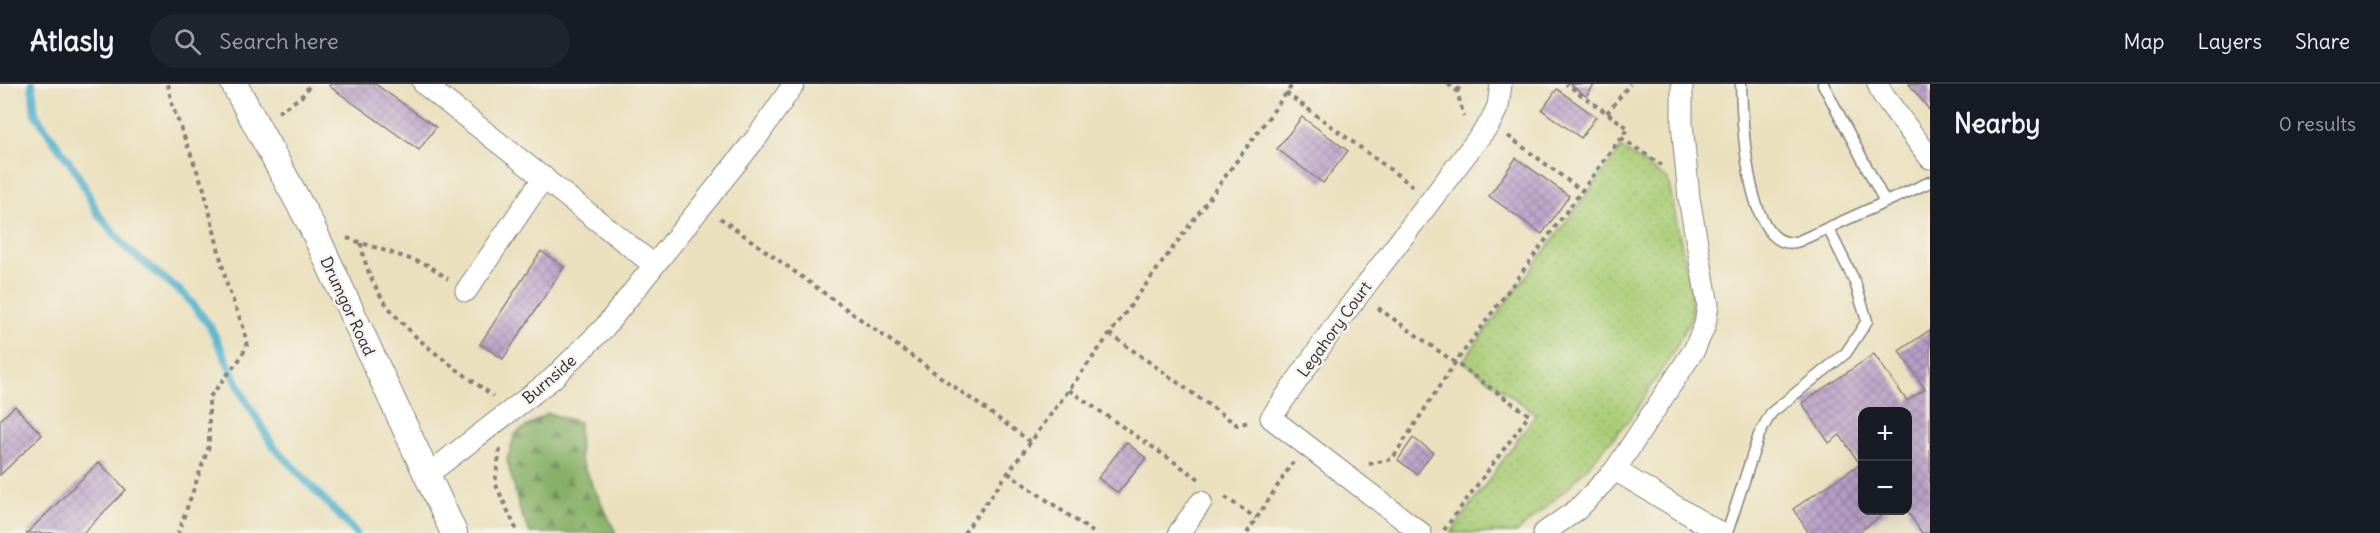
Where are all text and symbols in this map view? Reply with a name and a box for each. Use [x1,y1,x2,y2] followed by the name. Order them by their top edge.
[150,14,570,68] search box
[30,23,114,59] text: Atlasly
[171,25,204,58] icon: search
[219,27,339,55] text: Search here
[2124,28,2164,55] text: Map
[2197,28,2262,55] text: Layers
[2295,28,2350,55] text: Share
[1954,107,2040,140] text: Nearby
[2279,111,2356,136] text: 0 results
[316,253,380,359] street label: Drumgor Road
[1293,277,1376,381] street label: Legahory Court
[518,350,580,408] street label: Burnside
[1858,407,1912,515] map controls
[1858,407,1912,461] button: +
[1858,461,1912,515] button: −

